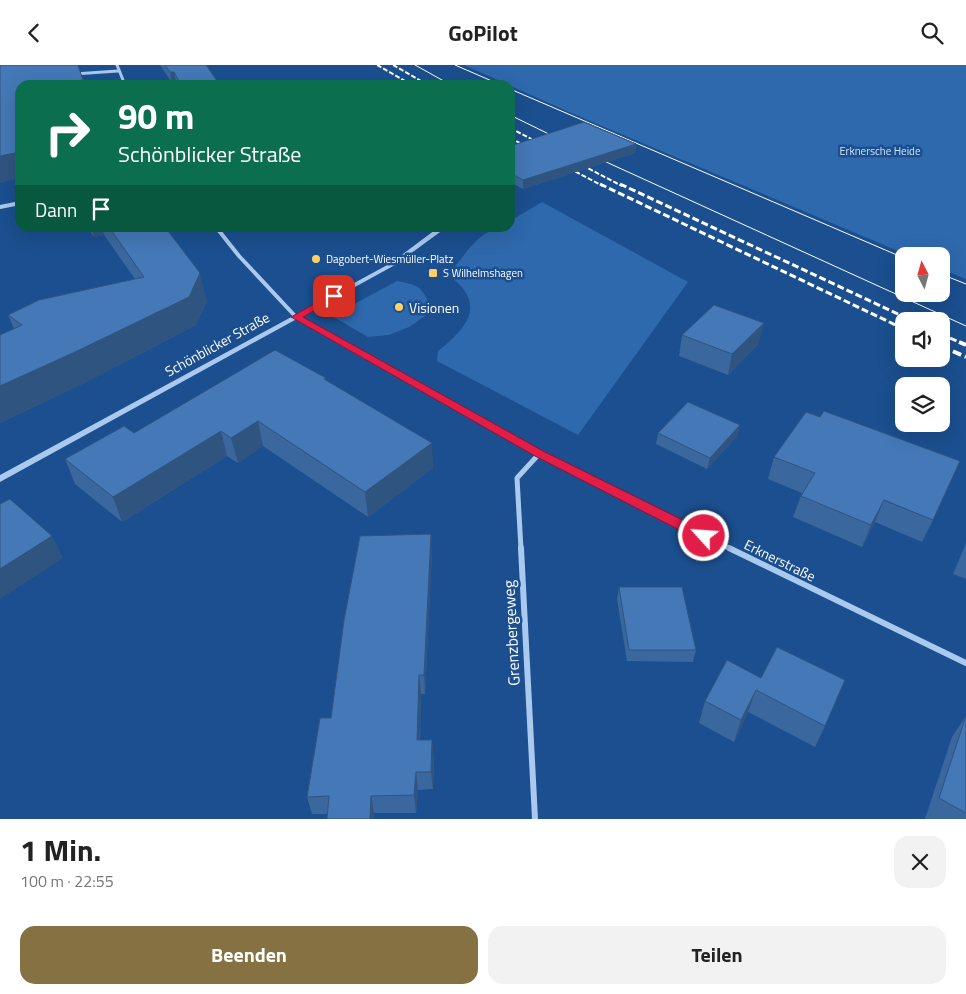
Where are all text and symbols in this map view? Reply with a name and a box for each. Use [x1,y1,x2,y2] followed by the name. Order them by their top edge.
[448,16,518,50] text: GoPilot
[20,19,48,47] icon: back
[918,19,946,47] icon: search
[118,89,194,143] text: 90 m
[35,100,100,165] icon: right
[118,137,301,171] text: Schönblicker Straße
[840,143,921,159] park label: Erknersche Heide
[35,195,77,224] text: Dann
[87,195,115,223] icon: arrive
[895,247,950,303] north arrow
[895,247,950,432] map controls
[326,251,454,267] place label: Dagobert-Wiesmüller-Platz
[310,253,322,265] marker: Dagobert-Wiesmüller-Platz
[443,265,523,281] place label: S Wilhelmshagen
[427,267,439,279] marker: S Wilhelmshagen
[313,275,355,317] pin
[320,282,348,310] icon: arrive
[409,297,459,318] place label: Visionen
[393,301,405,313] marker: Visionen
[161,307,273,381] street label: Schönblicker Straße
[895,312,950,367] button: sound
[895,377,950,432] button: layers
[677,509,729,561] position arrow
[741,534,819,586] street label: Erknerstraße
[496,580,526,686] street label: Grenzbergeweg
[20,827,101,873] text: 1 Min.
[894,836,946,888] button: close
[20,869,114,893] text: 100 m · 22:55
[20,926,478,984] button: Beenden
[488,926,946,984] button: Teilen

